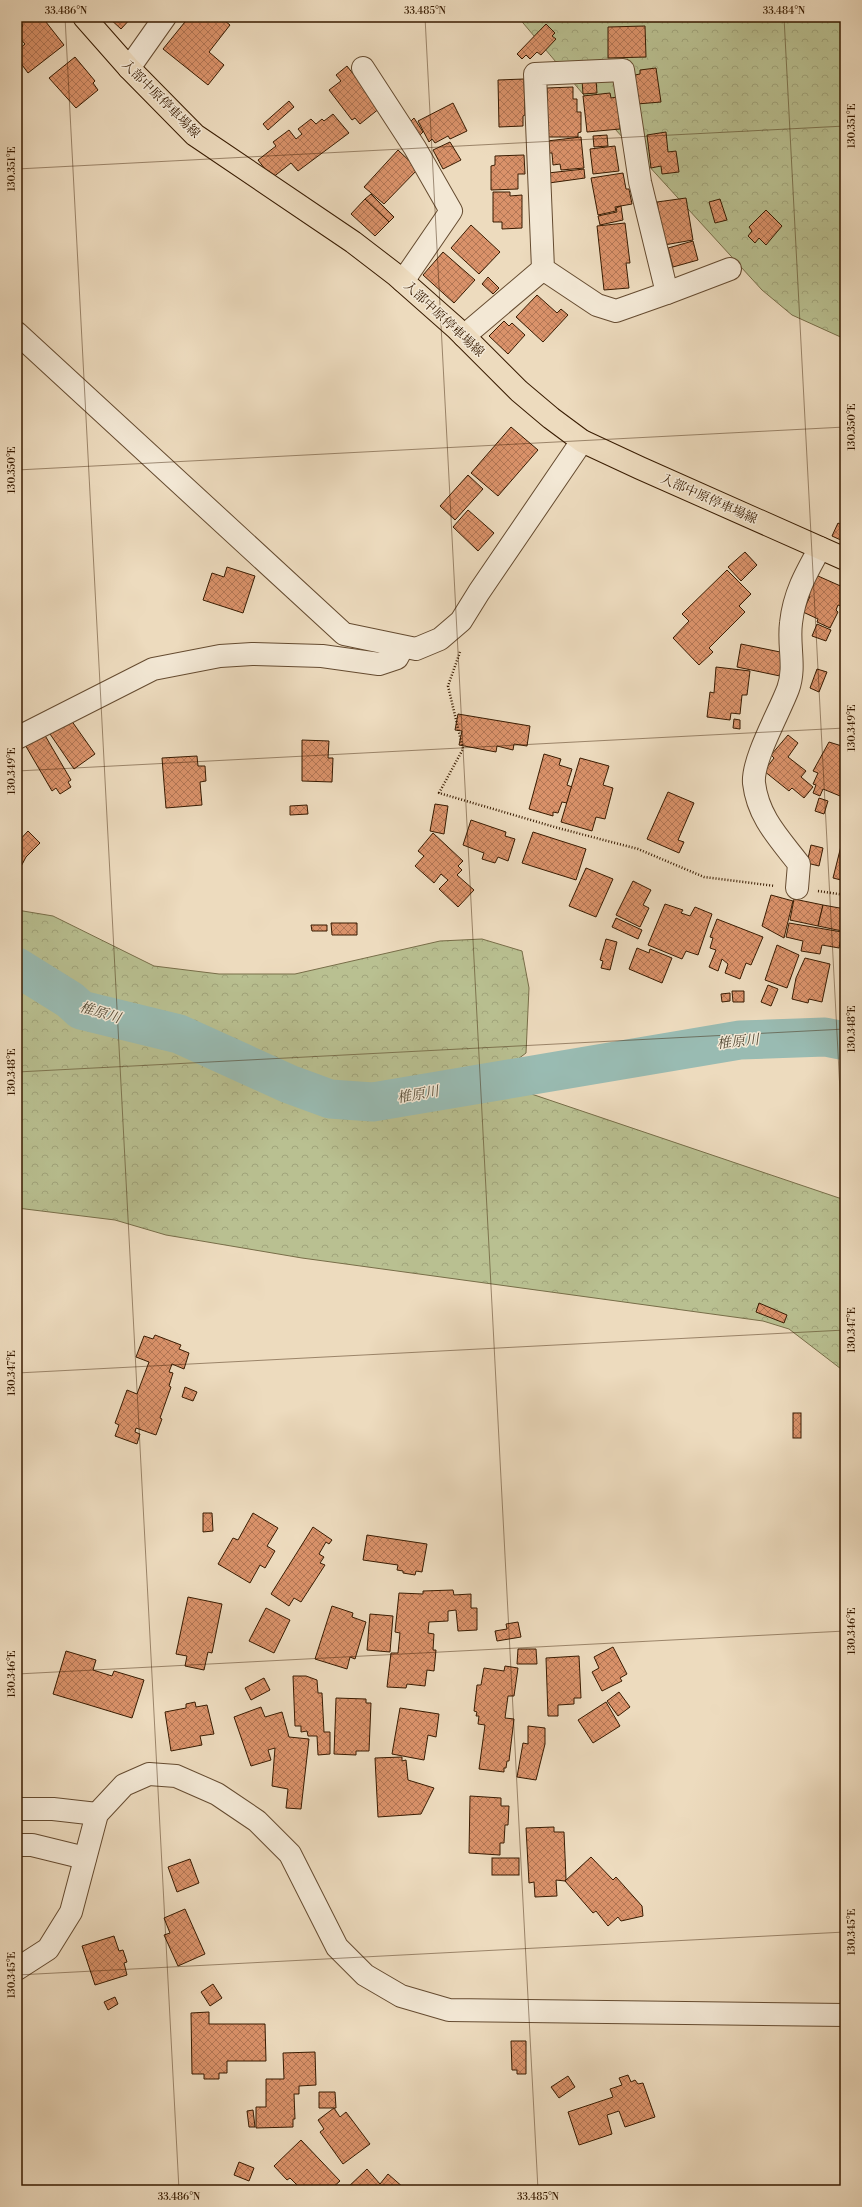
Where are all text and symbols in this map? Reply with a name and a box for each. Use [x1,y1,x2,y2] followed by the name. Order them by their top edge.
[45,5,88,17] text: 33.486°N
[404,5,447,17] text: 33.485°N
[763,5,806,17] text: 33.484°N
[119,57,203,141] street label: 入部中原停車場線
[846,104,858,148] text: 130.351°E
[6,147,18,191] text: 130.351°E
[401,278,487,360] street label: 入部中原停車場線
[846,403,858,450] text: 130.350°E
[6,446,18,493] text: 130.350°E
[658,471,760,527] street label: 入部中原停車場線
[846,704,858,751] text: 130.349°E
[6,747,18,794] text: 130.349°E
[77,998,125,1028] water label: 椎原川
[846,1005,858,1053] text: 130.348°E
[716,1031,762,1053] water label: 椎原川
[6,1048,18,1096] text: 130.348°E
[396,1082,442,1108] water label: 椎原川
[846,1307,858,1353] text: 130.347°E
[6,1350,18,1396] text: 130.347°E
[846,1607,858,1654] text: 130.346°E
[6,1650,18,1697] text: 130.346°E
[846,1909,858,1955] text: 130.345°E
[6,1952,18,1998] text: 130.345°E
[158,2191,201,2203] text: 33.486°N
[517,2191,560,2203] text: 33.485°N

